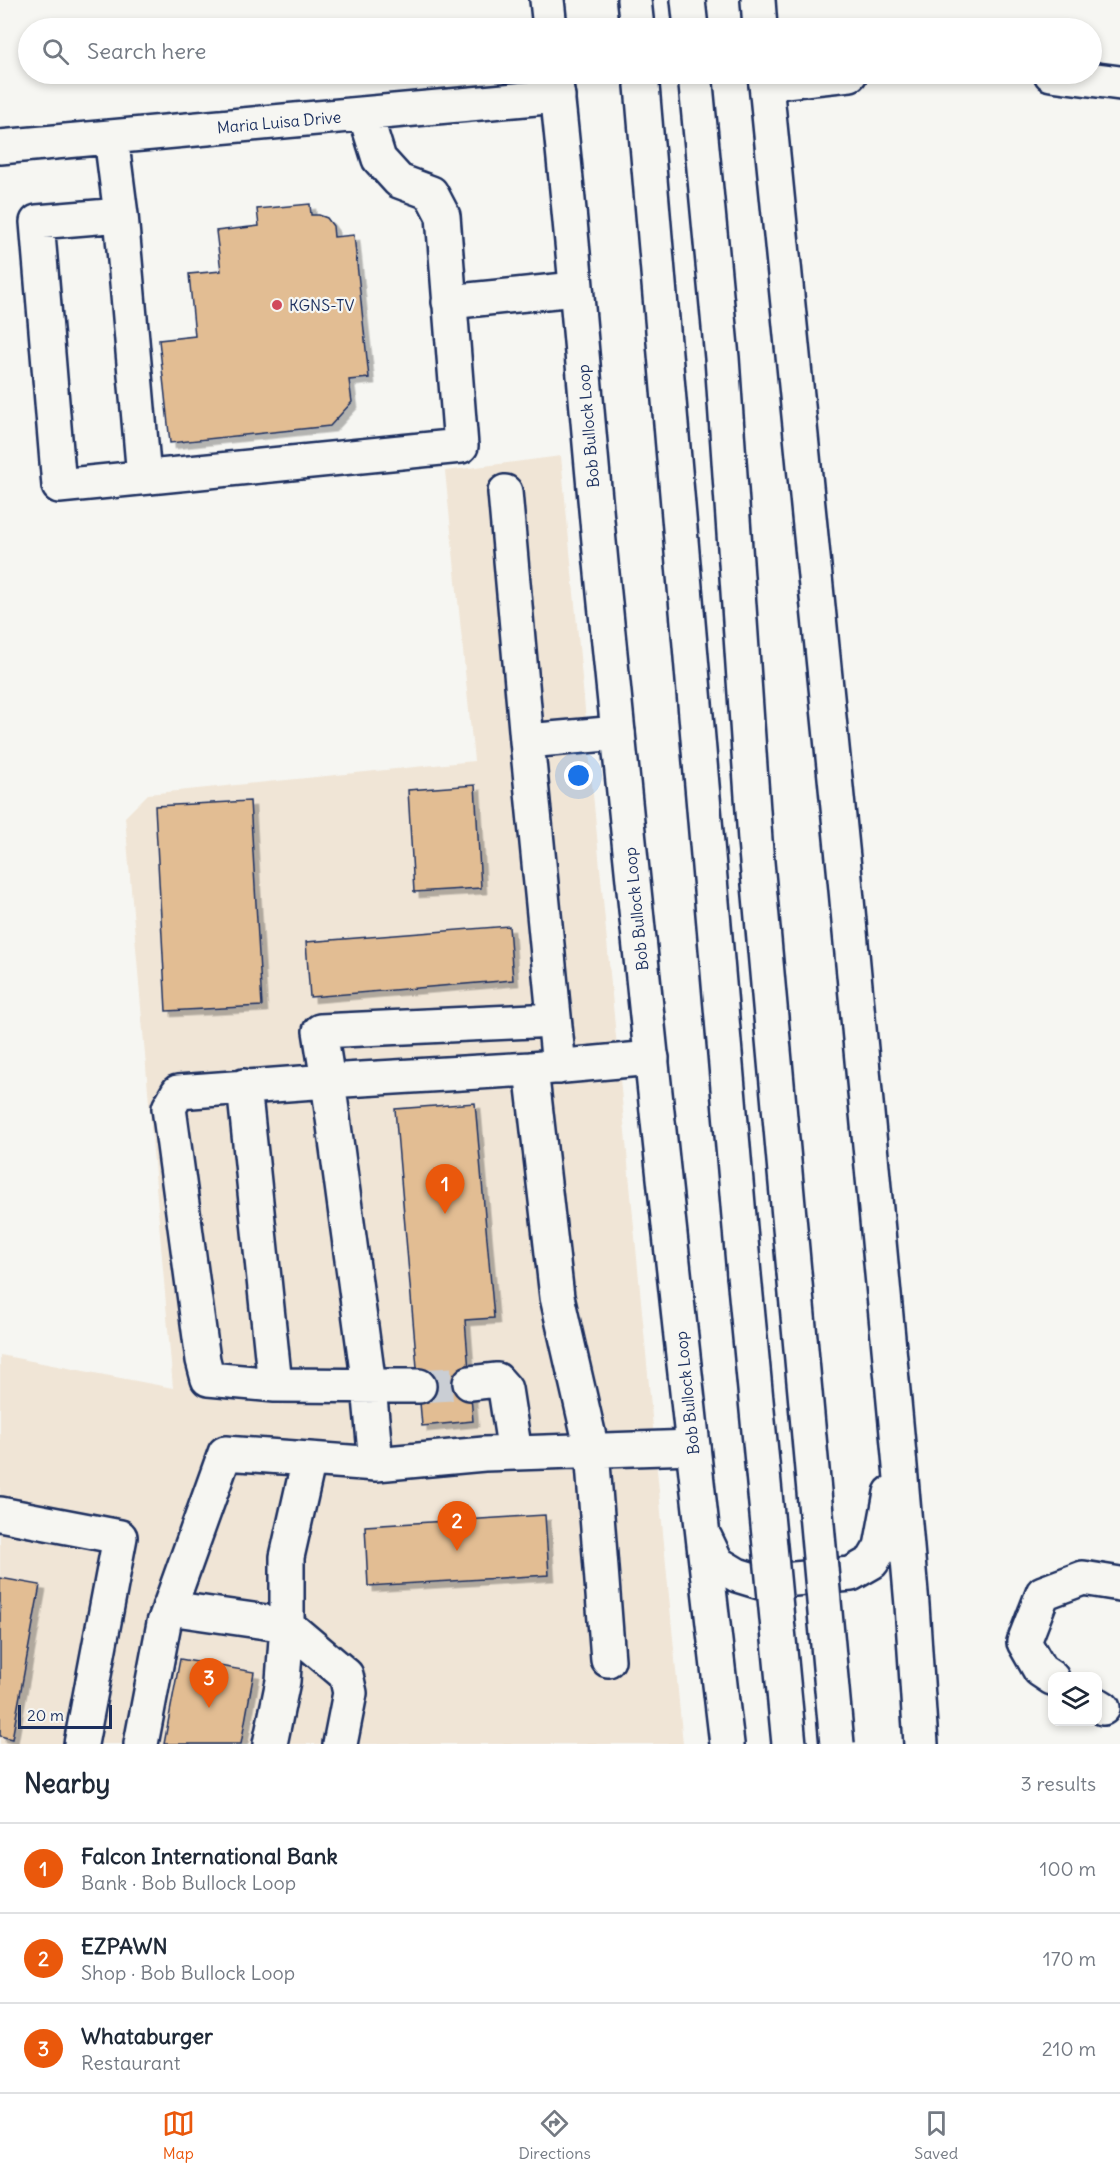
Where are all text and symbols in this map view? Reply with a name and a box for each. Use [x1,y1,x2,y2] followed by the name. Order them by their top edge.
[18,18,1102,84] search box
[39,35,72,68] icon: search
[87,37,206,65] text: Search here
[216,107,342,137] street label: Maria Luisa Drive
[289,295,354,315] place label: KGNS-TV
[270,298,284,312] marker: KGNS-TV
[573,363,603,489] street label: Bob Bullock Loop
[564,761,593,790] your location
[620,846,652,972] street label: Bob Bullock Loop
[426,1164,464,1214] pin: 1
[671,1330,703,1456] street label: Bob Bullock Loop
[438,1502,476,1551] pin: 2
[190,1658,228,1708] pin: 3
[1048,1672,1102,1726] map controls
[1048,1672,1102,1726] button: layers
[18,1702,112,1730] scale bar
[27,1705,64,1725] text: 20 m
[24,1767,110,1800] text: Nearby
[1020,1771,1096,1796] text: 3 results
[81,1842,338,1870] text: Falcon International Bank
[40,1856,47,1881] text: 1
[1039,1856,1096,1881] text: 100 m
[81,1870,296,1895] text: Bank · Bob Bullock Loop
[81,1932,168,1960] text: EZPAWN
[38,1946,49,1971] text: 2
[1043,1946,1096,1971] text: 170 m
[81,1960,295,1985] text: Shop · Bob Bullock Loop
[81,2022,213,2050] text: Whataburger
[38,2036,49,2061] text: 3
[1042,2036,1096,2061] text: 210 m
[81,2050,180,2075] text: Restaurant
[162,2107,195,2163] tab: Map
[518,2107,591,2163] tab: Directions
[914,2107,958,2163] tab: Saved

